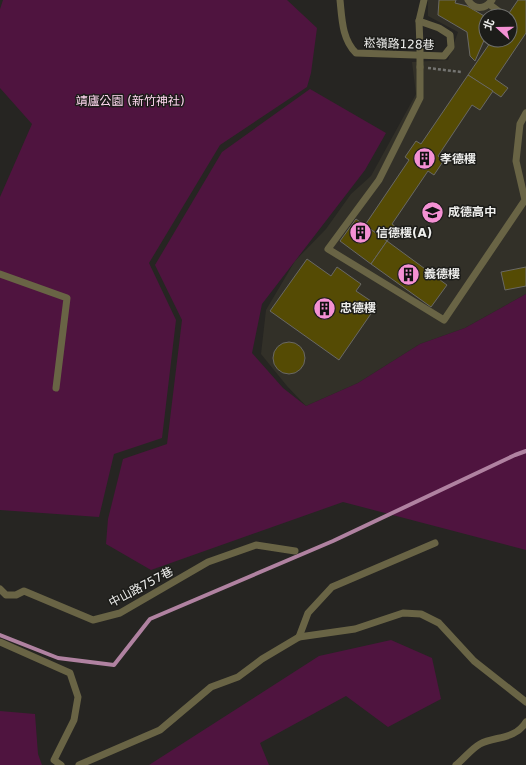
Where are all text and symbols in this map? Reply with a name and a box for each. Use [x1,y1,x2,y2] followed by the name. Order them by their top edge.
[478,8,518,48] north arrow
[481,17,497,32] text: 北
[363,36,435,52] street label: 崧嶺路128巷
[75,94,185,108] park label: 靖廬公園 (新竹神社)
[412,146,438,172] building icon: 孝德樓
[440,152,476,166] place label: 孝德樓
[419,199,445,225] school or university icon: 成德高中
[448,205,496,219] place label: 成德高中
[348,220,374,246] building icon: 信德樓(A)
[376,226,432,240] place label: 信德樓(A)
[396,261,422,287] building icon: 義德樓
[424,267,460,281] place label: 義德樓
[311,295,337,321] building icon: 忠德樓
[340,301,376,315] place label: 忠德樓
[106,564,176,610] street label: 中山路757巷

